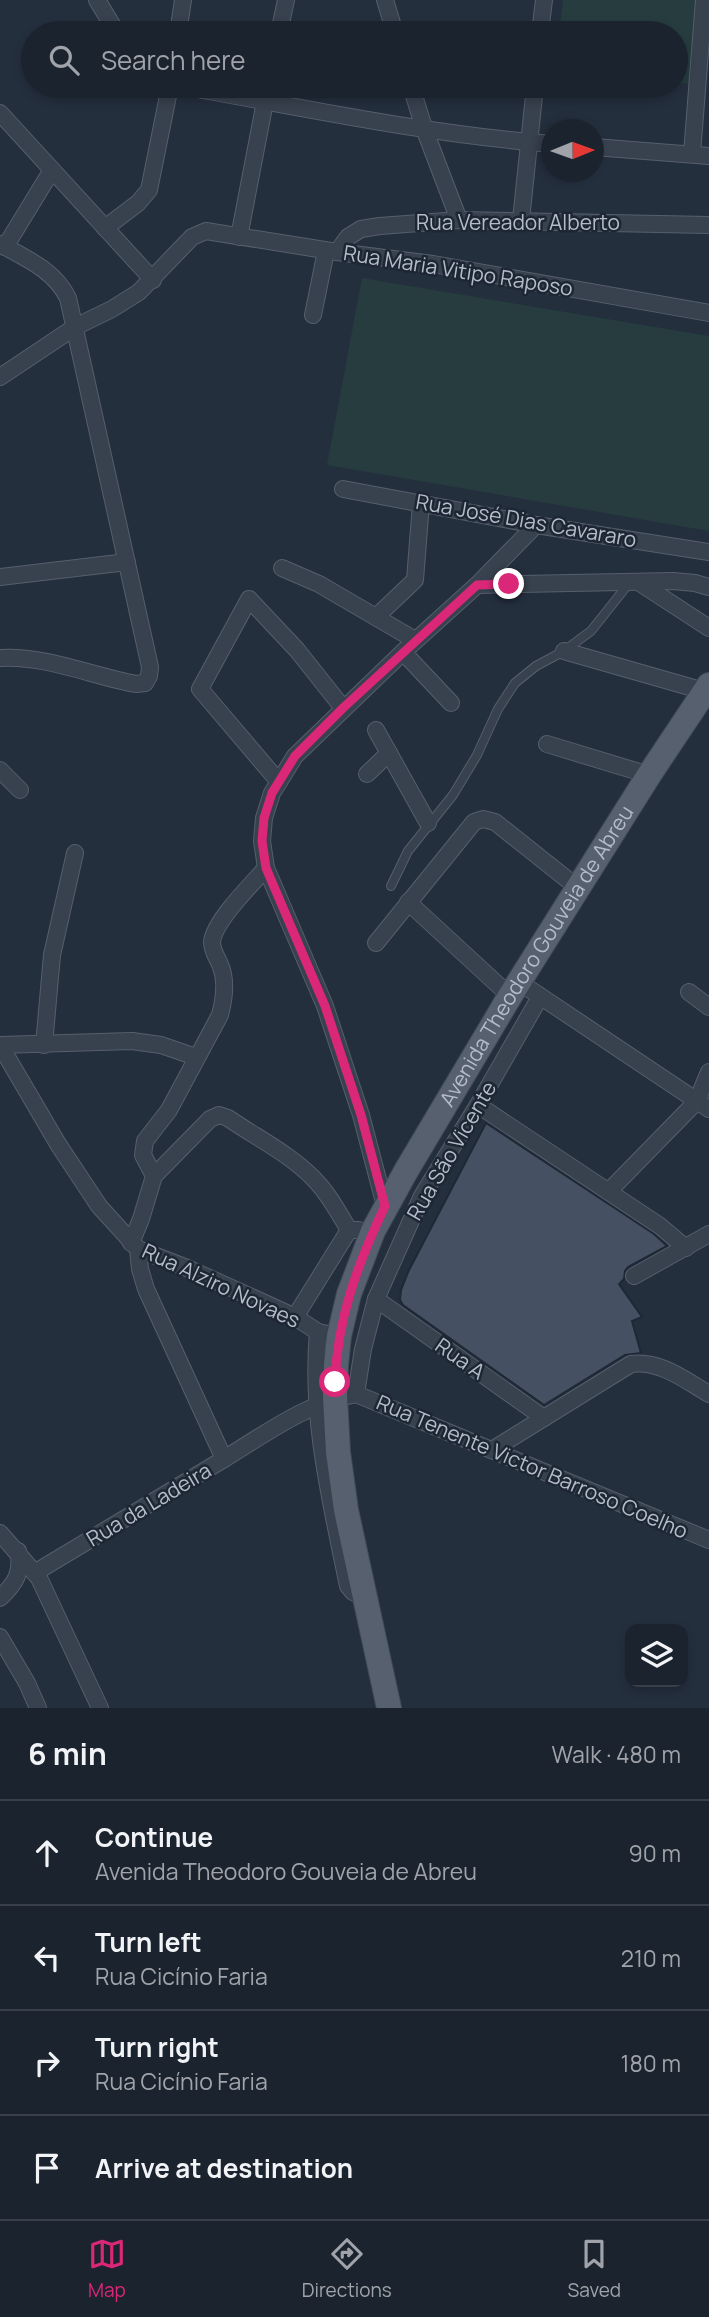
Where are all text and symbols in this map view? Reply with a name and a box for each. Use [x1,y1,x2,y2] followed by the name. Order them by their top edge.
[21,21,688,98] search box
[45,41,83,79] icon: search
[101,42,246,78] text: Search here
[541,119,604,182] north arrow
[416,208,620,236] street label: Rua Vereador Alberto
[341,238,575,302] street label: Rua Maria Vitipo Raposo
[414,487,639,553] street label: Rua José Dias Cavararo
[493,568,524,599] route end
[432,800,639,1111] street label: Avenida Theodoro Gouveia de Abreu
[400,1076,502,1225] street label: Rua São Vicente
[138,1236,305,1334] street label: Rua Alziro Novaes
[430,1331,491,1385] street label: Rua A
[319,1366,350,1397] route start
[372,1388,692,1545] street label: Rua Tenente Victor Barroso Coelho
[81,1456,216,1552] street label: Rua da Ladeira
[625,1624,688,1687] map controls
[625,1624,688,1687] button: layers
[28,1733,107,1774] text: 6 min
[552,1738,681,1770] text: Walk · 480 m
[95,1819,213,1855] text: Continue
[28,1834,66,1872] icon: ahead
[629,1837,681,1869] text: 90 m
[95,1855,477,1887] text: Avenida Theodoro Gouveia de Abreu
[95,1924,202,1960] text: Turn left
[28,1939,66,1977] icon: left
[621,1942,681,1974] text: 210 m
[95,1960,268,1992] text: Rua Cicínio Faria
[95,2029,219,2065] text: Turn right
[28,2044,66,2082] icon: right
[621,2047,681,2079] text: 180 m
[95,2065,268,2097] text: Rua Cicínio Faria
[28,2149,66,2187] icon: arrive
[95,2150,353,2186] text: Arrive at destination
[88,2235,126,2303] tab: Map
[302,2235,392,2303] tab: Directions
[568,2235,621,2303] tab: Saved

